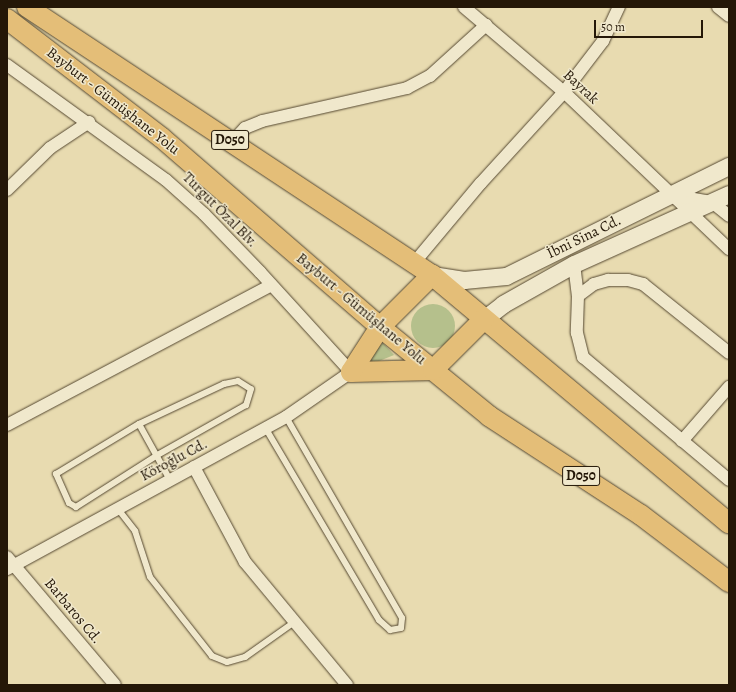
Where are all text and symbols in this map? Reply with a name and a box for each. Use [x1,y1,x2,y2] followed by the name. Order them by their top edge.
[596,12,705,38] scale bar
[601,19,625,35] text: 50 m
[43,43,183,159] street label: Bayburt - Gümüşhane Yolu
[559,66,603,108] street label: Bayrak
[211,128,249,152] road number: D050
[179,169,261,251] street label: Turgut Özal Blv.
[544,211,624,263] street label: İbni Sina Cd.
[292,249,430,369] street label: Bayburt - Gümüşhane Yolu
[137,435,211,485] street label: Köroğlu Cd.
[562,464,600,488] road number: D050
[40,575,106,647] street label: Barbaros Cd.

